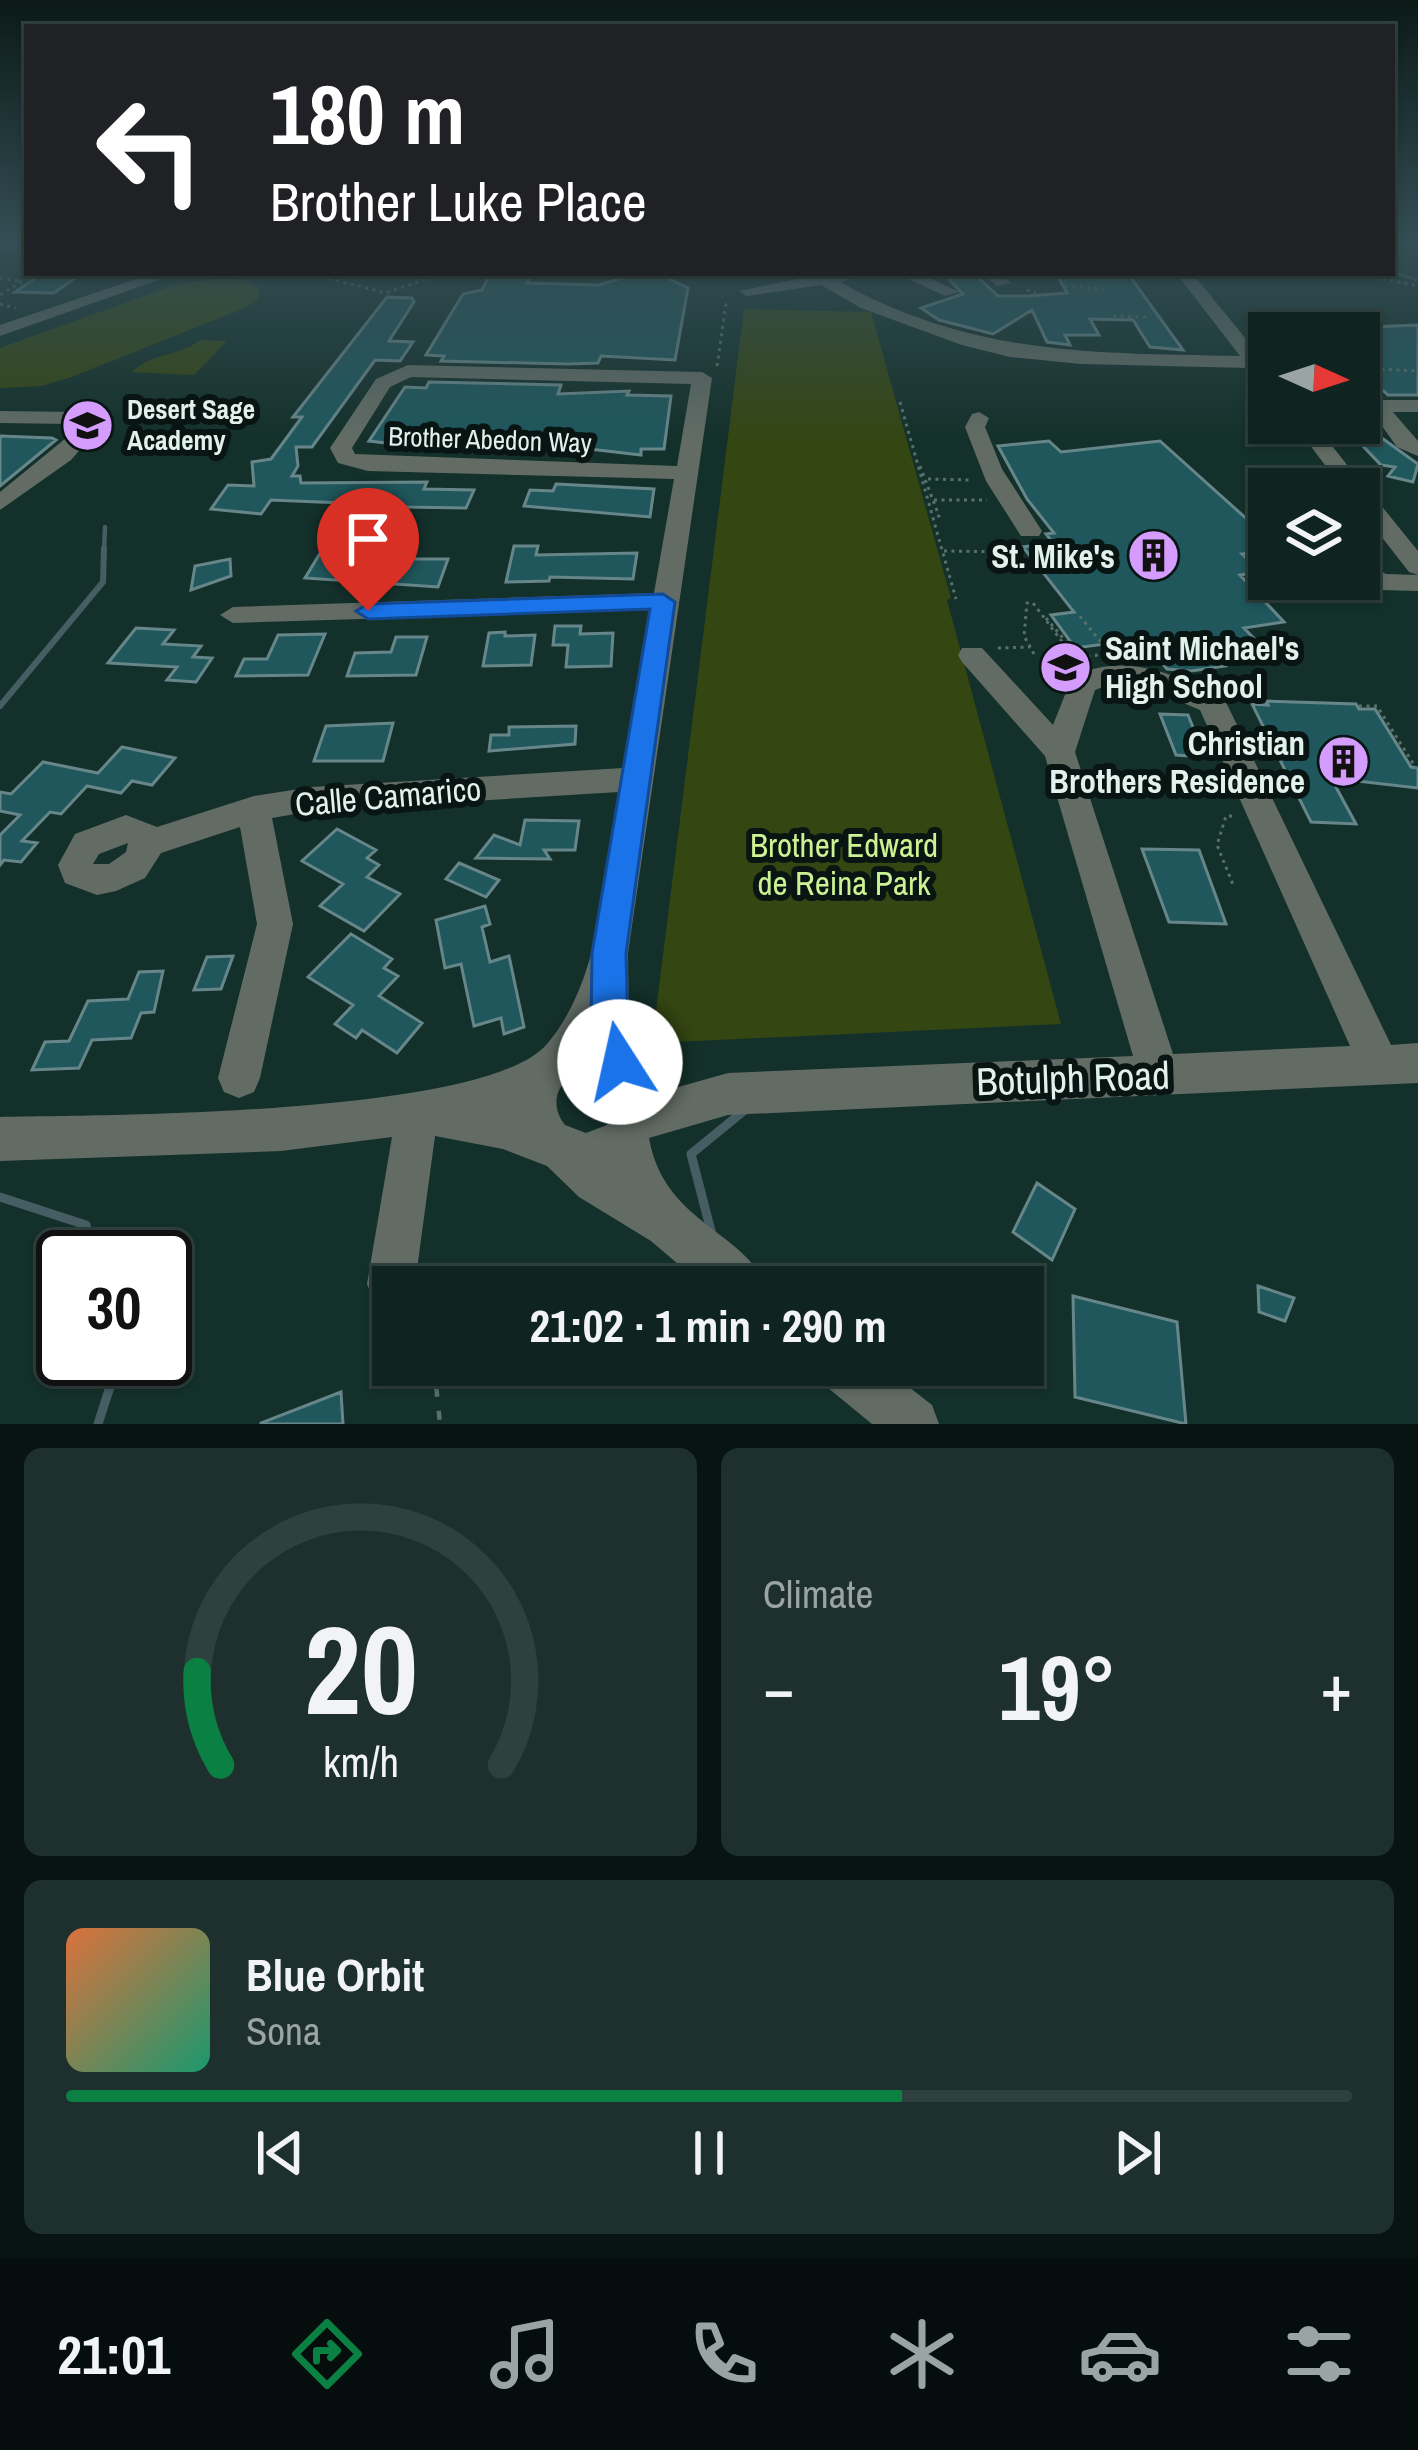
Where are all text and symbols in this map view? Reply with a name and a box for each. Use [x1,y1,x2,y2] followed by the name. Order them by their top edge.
[270,57,465,170] text: 180 m
[72,72,228,228] icon: left
[270,165,647,238] text: Brother Luke Place
[1248,312,1380,444] north arrow
[1248,312,1380,600] map controls
[127,391,255,458] place label: Desert Sage Academy
[60,398,116,454] school or university icon: Desert Sage Academy
[388,417,592,461] street label: Brother Abedon Way
[1248,468,1380,600] button: layers
[317,488,419,611] pin
[335,506,401,572] icon: arrive
[1126,528,1182,584] building icon: St. Mike's
[991,534,1115,578] place label: St. Mike's
[1105,626,1299,708] place label: Saint Michael's High School
[1038,639,1094,695] school or university icon: Saint Michael's High School
[1049,721,1305,803] place label: Christian Brothers Residence
[1316,734,1372,790] building icon: Christian Brothers Residence
[293,766,483,826] street label: Calle Camarico
[750,823,938,905] park label: Brother Edward de Reina Park
[557,999,683,1125] position arrow
[975,1049,1171,1107] street label: Botulph Road
[36,1230,192,1386] speed limit sign: 30
[530,1295,886,1356] text: 21:02 · 1 min · 290 m
[763,1568,873,1620] text: Climate
[304,1585,417,1753] text: 20
[998,1627,1117,1748] text: 19°
[763,1643,795,1732] text: −
[1320,1643,1352,1732] text: +
[322,1733,399,1790] text: km/h
[246,1944,424,2005] text: Blue Orbit
[246,2005,321,2057] text: Sona
[247,2120,313,2186] icon: previous
[676,2120,742,2186] icon: pause
[1105,2120,1171,2186] icon: next
[285,2312,369,2396] icon: directions
[483,2312,567,2396] icon: music
[682,2312,766,2396] icon: phone
[880,2312,964,2396] icon: climate
[1078,2312,1162,2396] icon: car
[1277,2312,1361,2396] icon: filters
[57,2318,170,2391] text: 21:01

